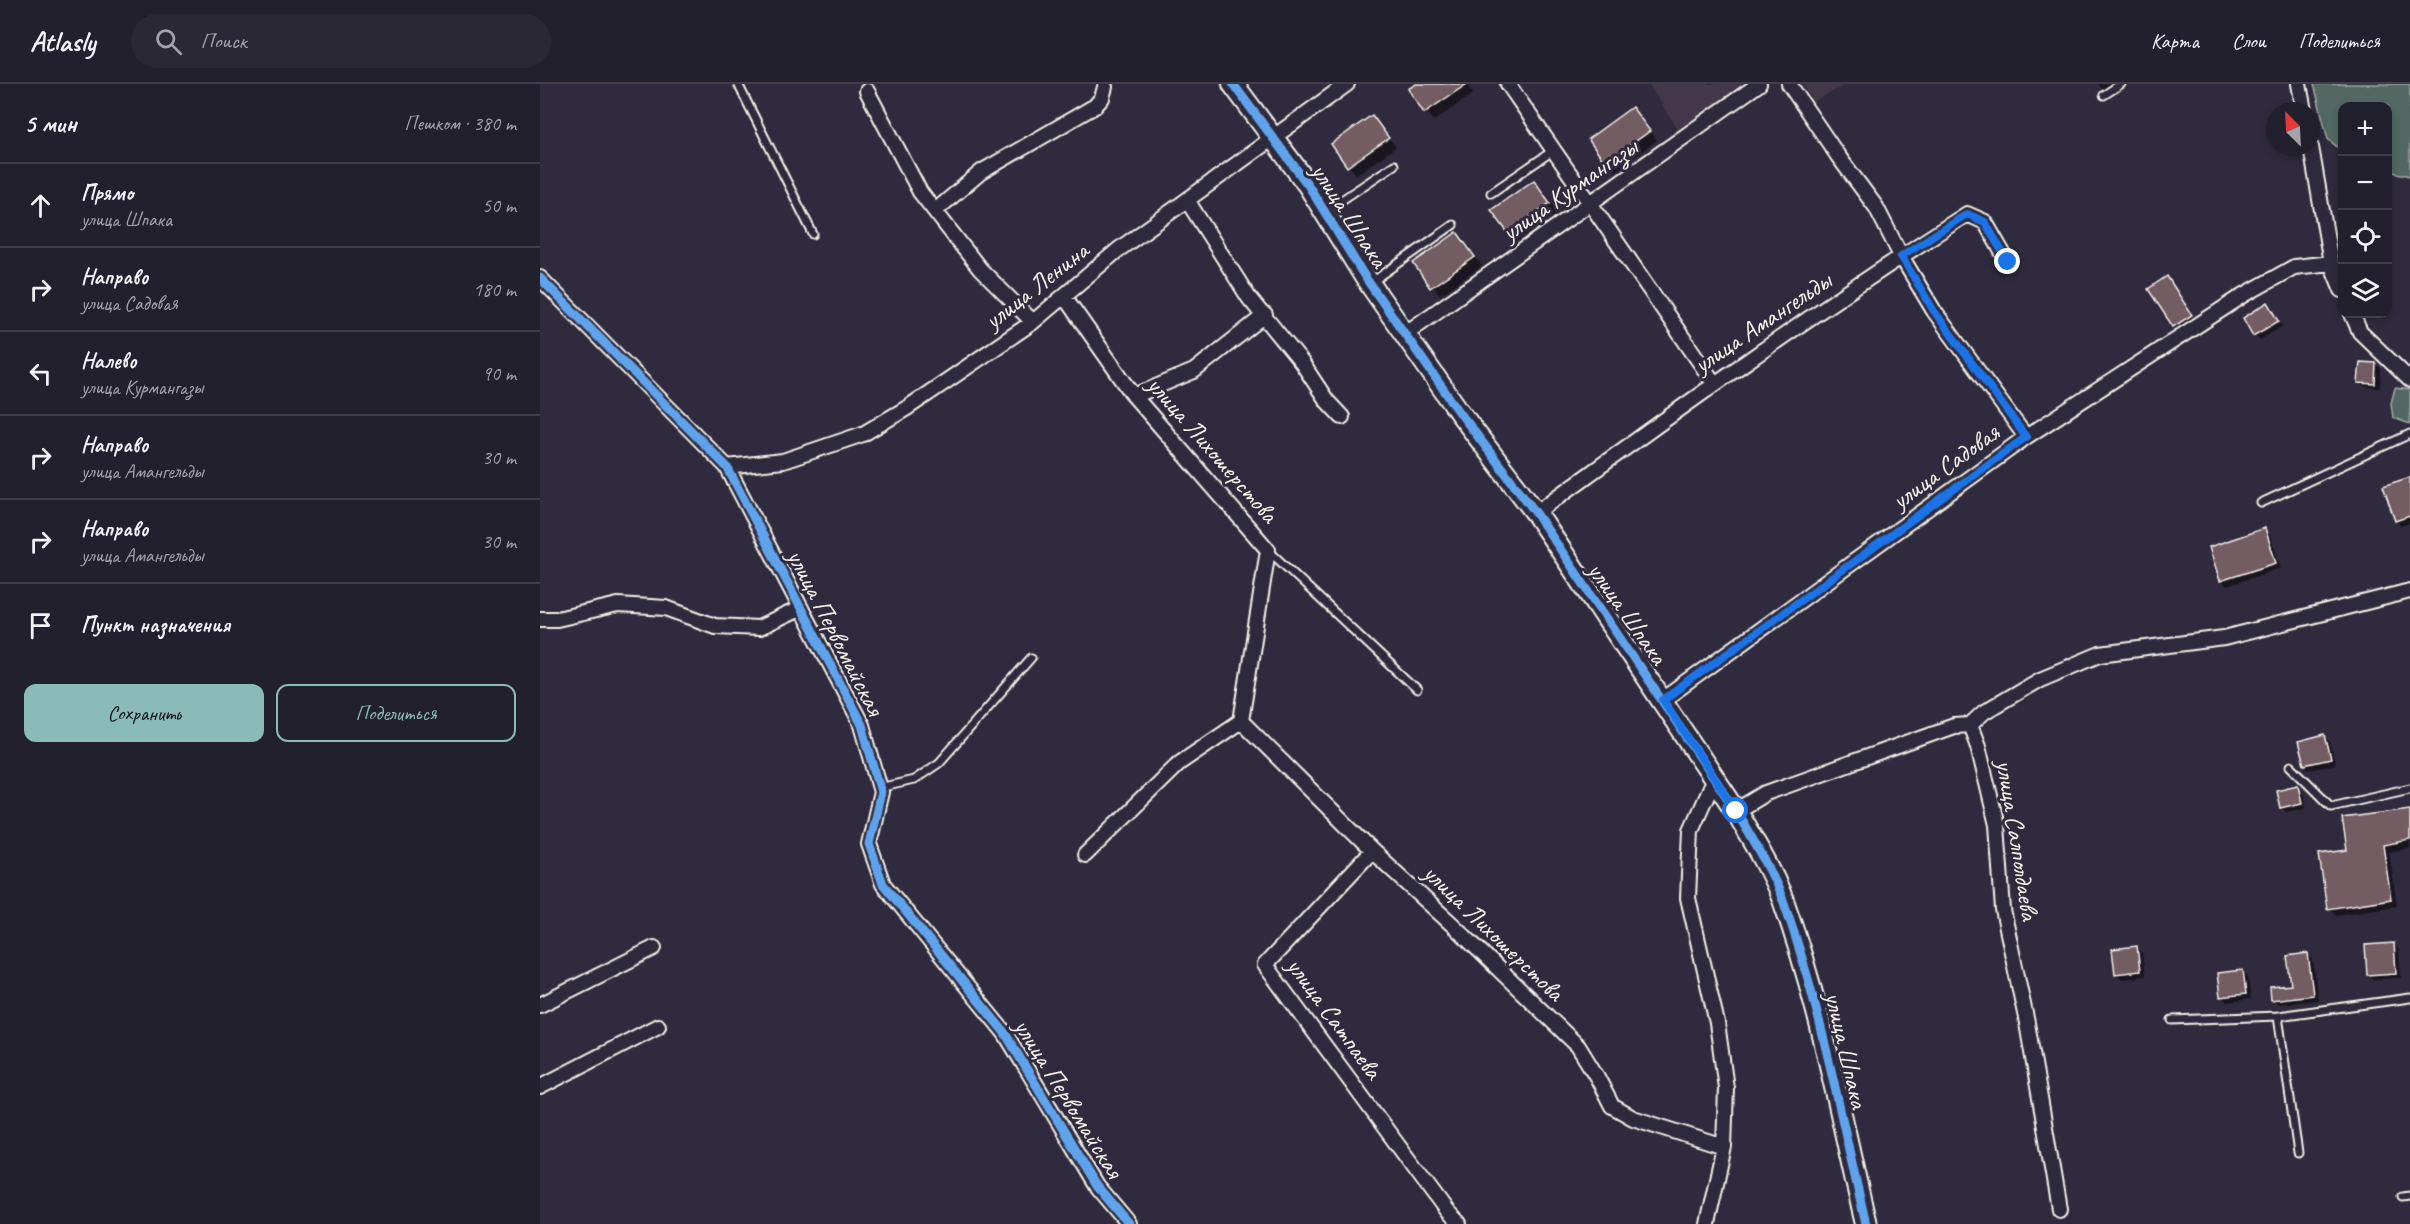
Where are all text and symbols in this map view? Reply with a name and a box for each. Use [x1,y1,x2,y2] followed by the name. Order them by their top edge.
[131,14,551,68] search box
[30,24,95,59] text: Atlasly
[152,25,185,58] icon: search
[200,27,247,55] text: Поиск
[2151,28,2199,54] text: Карта
[2232,28,2266,54] text: Слои
[2299,28,2380,54] text: Поделиться
[2266,102,2320,156] north arrow
[2338,102,2392,318] map controls
[2338,102,2392,156] button: +
[24,107,76,140] text: 5 мин
[404,111,516,136] text: Пешком · 380 m
[1493,129,1646,251] street label: улица Курмангазы
[1302,155,1396,275] street label: улица Шпака
[2338,156,2392,210] button: −
[81,179,133,207] text: Прямо
[24,189,57,222] icon: ahead
[482,193,516,218] text: 50 m
[81,207,172,232] text: улица Шпака
[2338,210,2392,264] button: locate
[976,233,1097,338] street label: улица Ленина
[1994,248,2020,274] route end
[81,263,148,291] text: Направо
[1685,263,1839,382] street label: улица Амангельды
[2338,264,2392,318] button: layers
[24,273,57,306] icon: right
[473,277,516,302] text: 180 m
[81,291,178,316] text: улица Садовая
[81,347,137,375] text: Налево
[24,357,57,390] icon: left
[482,361,516,386] text: 90 m
[1139,368,1286,531] street label: улица Лихошерстова
[81,375,203,400] text: улица Курмангазы
[1883,415,2007,518] street label: улица Садовая
[81,431,148,459] text: Направо
[24,441,57,474] icon: right
[482,445,516,470] text: 30 m
[81,459,204,484] text: улица Амангельды
[81,515,148,543] text: Направо
[24,525,57,558] icon: right
[482,529,516,554] text: 30 m
[779,542,892,723] street label: улица Первомайская
[81,543,204,568] text: улица Амангельды
[1579,554,1676,673] street label: улица Шпака
[24,609,57,642] icon: arrive
[81,611,230,639] text: Пункт назначения
[24,684,264,742] button: Сохранить
[276,684,516,742] button: Поделиться
[1988,756,2047,924] street label: улица Салполдаева
[1722,797,1748,823] route start
[1415,855,1572,1009] street label: улица Лихошерстова
[1278,949,1391,1087] street label: улица Сатпаева
[1817,987,1876,1113] street label: улица Шпака
[1005,1011,1132,1186] street label: улица Первомайская

